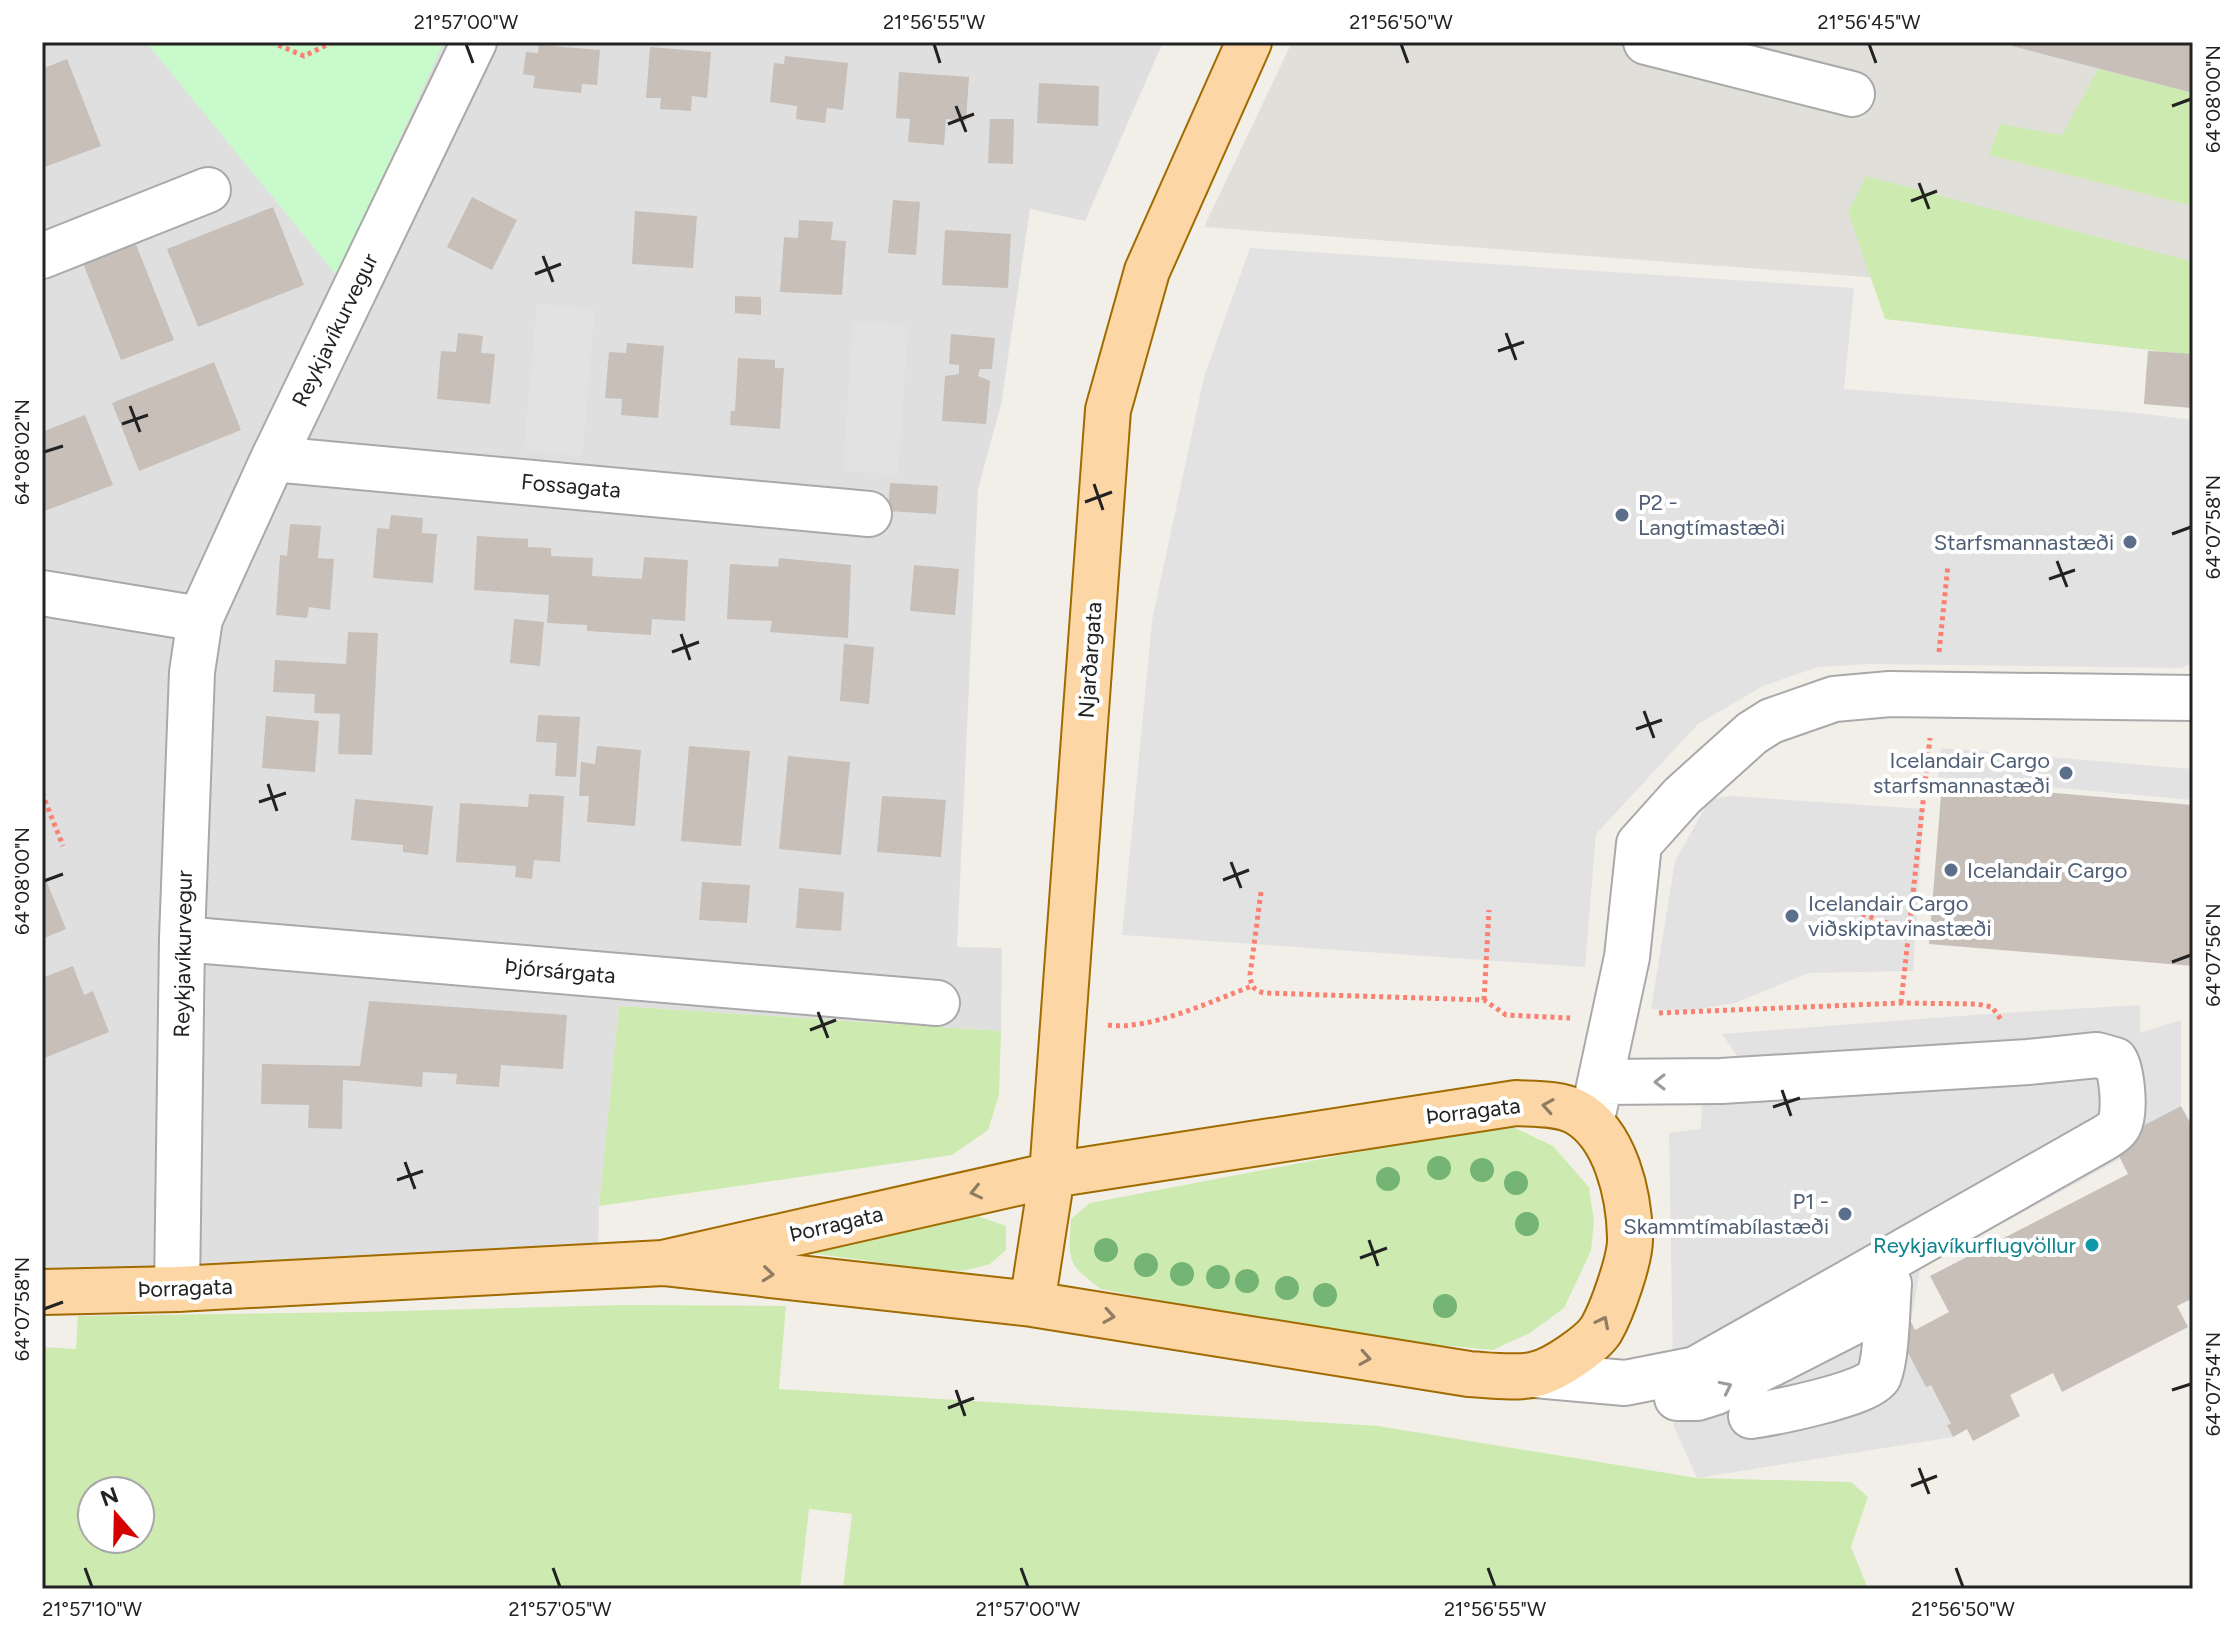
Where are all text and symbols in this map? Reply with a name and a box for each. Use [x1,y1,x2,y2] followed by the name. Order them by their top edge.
[414,10,518,34] text: 21°57'00"W
[883,10,985,34] text: 21°56'55"W
[1349,10,1453,34] text: 21°56'50"W
[1817,10,1921,34] text: 21°56'45"W
[2201,45,2225,153] text: 64°08'00"N
[286,248,384,411] street label: Reykjavíkurvegur
[10,399,34,505] text: 64°08'02"N
[520,468,622,504] street label: Fossagata
[2201,475,2225,579] text: 64°07'58"N
[1638,489,1785,541] place label: P2 - Langtímastæði
[1613,506,1631,524] marker: P2 - Langtímastæði
[1934,529,2114,556] place label: Starfsmannastæði
[2121,533,2139,551] marker: Starfsmannastæði
[1072,601,1108,719] street label: Njarðargata
[1873,747,2050,799] place label: Icelandair Cargo starfsmannastæði
[2057,764,2075,782] marker: Icelandair Cargo starfsmannastæði
[10,827,34,935] text: 64°08'00"N
[1967,857,2128,884] place label: Icelandair Cargo
[1942,861,1960,879] marker: Icelandair Cargo
[168,869,198,1038] street label: Reykjavíkurvegur
[1808,890,1992,942] place label: Icelandair Cargo viðskiptavinastæði
[2201,903,2225,1007] text: 64°07'56"N
[1783,907,1801,925] marker: Icelandair Cargo viðskiptavinastæði
[503,953,617,989] street label: Þjórsárgata
[1653,1073,1666,1091] one-way arrow
[1424,1092,1522,1130] street label: Þorragata
[1542,1098,1555,1115] one-way arrow
[969,1183,983,1200] one-way arrow
[1623,1188,1829,1240] place label: P1 - Skammtímabílastæði
[787,1200,885,1248] street label: Þorragata
[1836,1205,1854,1223] marker: P1 - Skammtímabílastæði
[1873,1232,2077,1259] place label: Reykjavíkurflugvöllur
[2083,1236,2101,1254] marker: Reykjavíkurflugvöllur
[10,1257,34,1361] text: 64°07'58"N
[762,1266,775,1283] one-way arrow
[137,1273,233,1303] street label: Þorragata
[1102,1307,1116,1324] one-way arrow
[1594,1315,1609,1330] one-way arrow
[2201,1332,2225,1436] text: 64°07'54"N
[1359,1348,1372,1365] one-way arrow
[1718,1381,1733,1397] one-way arrow
[76,1475,156,1555] north arrow
[97,1481,122,1512] text: N
[42,1597,142,1621] text: 21°57'10"W
[509,1597,611,1621] text: 21°57'05"W
[976,1597,1080,1621] text: 21°57'00"W
[1444,1597,1546,1621] text: 21°56'55"W
[1911,1597,2015,1621] text: 21°56'50"W

